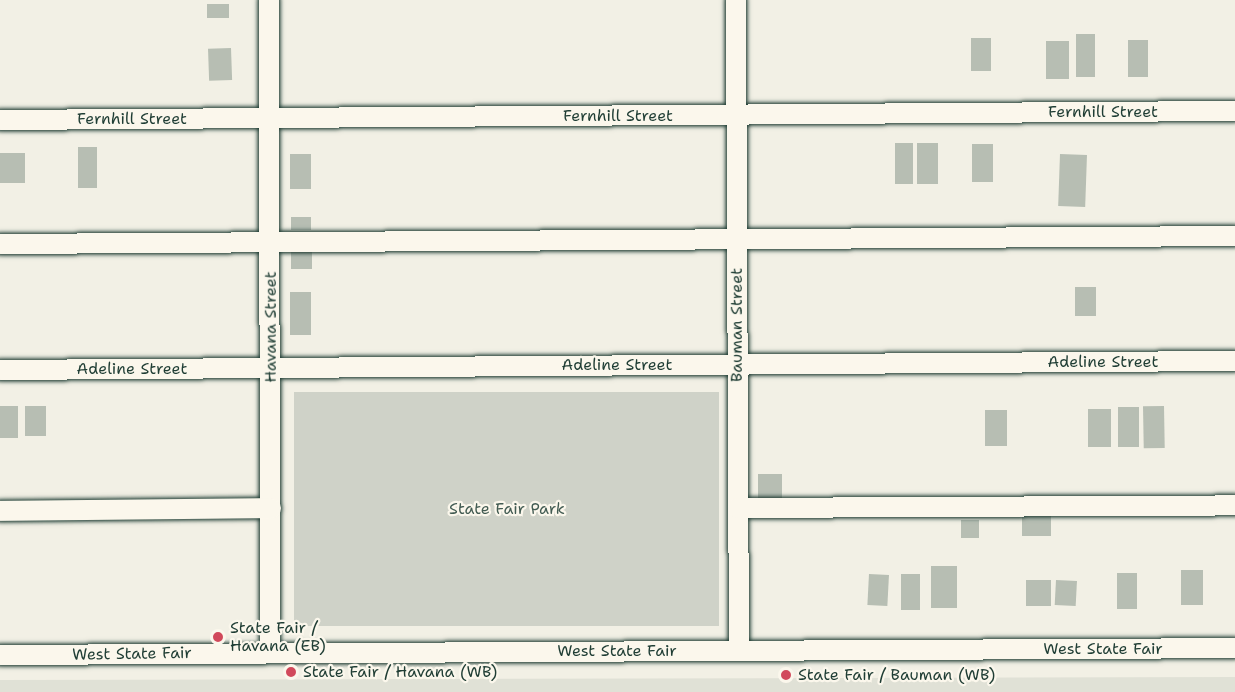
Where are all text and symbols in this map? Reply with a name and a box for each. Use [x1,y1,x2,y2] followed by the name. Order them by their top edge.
[1048,102,1158,122] street label: Fernhill Street
[563,106,673,126] street label: Fernhill Street
[77,109,187,129] street label: Fernhill Street
[727,268,747,382] street label: Bauman Street
[261,271,281,383] street label: Havana Street
[1048,352,1158,372] street label: Adeline Street
[562,355,672,375] street label: Adeline Street
[77,359,187,379] street label: Adeline Street
[449,499,565,519] park label: State Fair Park
[230,618,326,656] place label: State Fair / Havana (EB)
[211,630,225,644] marker: State Fair / Havana (EB)
[1043,639,1163,659] street label: West State Fair
[557,641,677,661] street label: West State Fair
[72,643,192,665] street label: West State Fair
[303,662,497,682] place label: State Fair / Havana (WB)
[284,665,298,679] marker: State Fair / Havana (WB)
[798,665,995,685] place label: State Fair / Bauman (WB)
[779,668,793,682] marker: State Fair / Bauman (WB)

